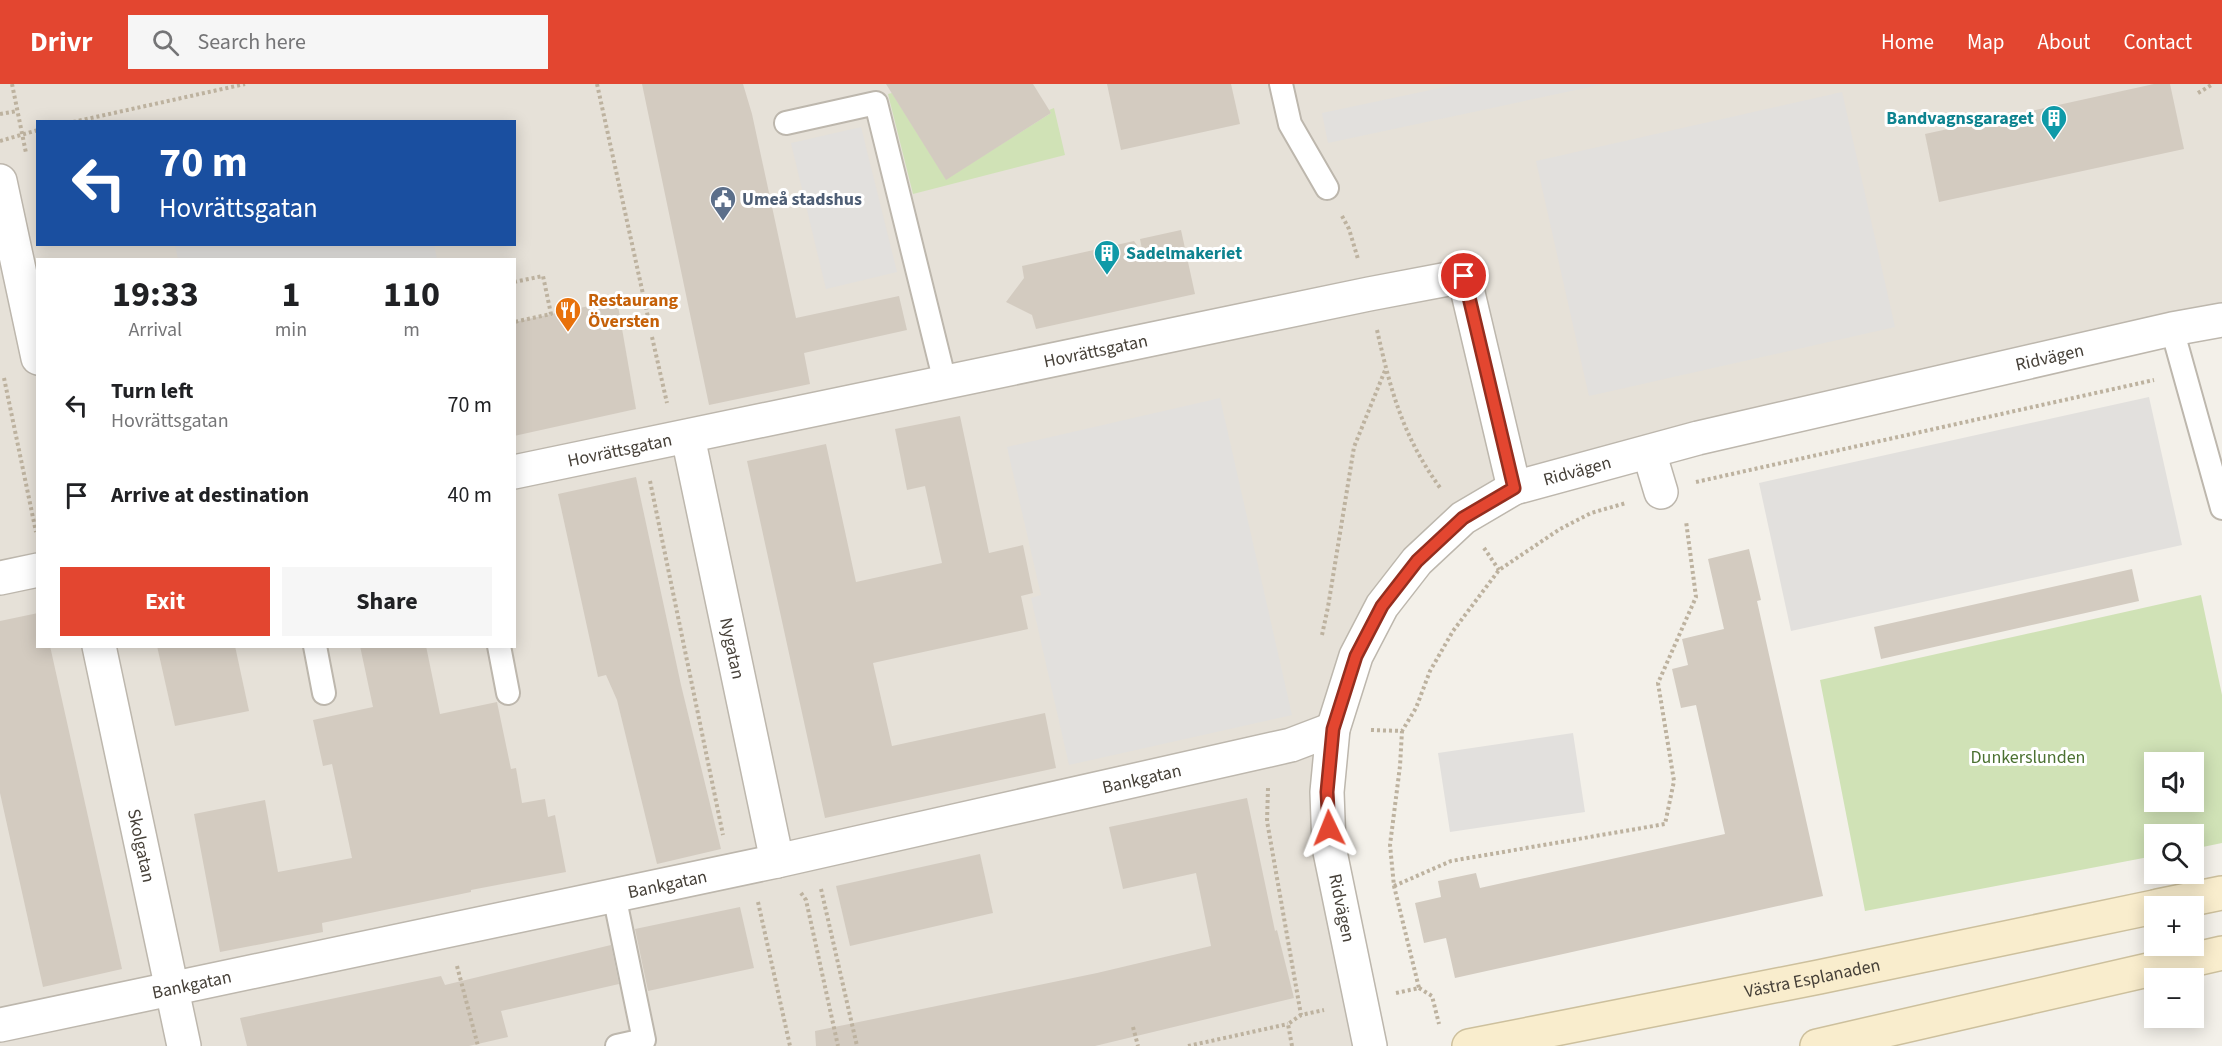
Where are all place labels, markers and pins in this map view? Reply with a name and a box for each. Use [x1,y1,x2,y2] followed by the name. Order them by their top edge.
[2039,103,2069,141] building icon: Bandvagnsgaraget
[1886,106,2034,131] place label: Bandvagnsgaraget
[708,184,738,222] public building icon: Umeå stadshus
[742,187,862,212] place label: Umeå stadshus
[1092,238,1122,276] building icon: Sadelmakeriet
[1126,241,1242,266] place label: Sadelmakeriet
[1438,250,1489,301] pin
[588,288,678,334] place label: Restaurang Översten
[553,295,583,333] restaurant icon: Restaurang Översten

